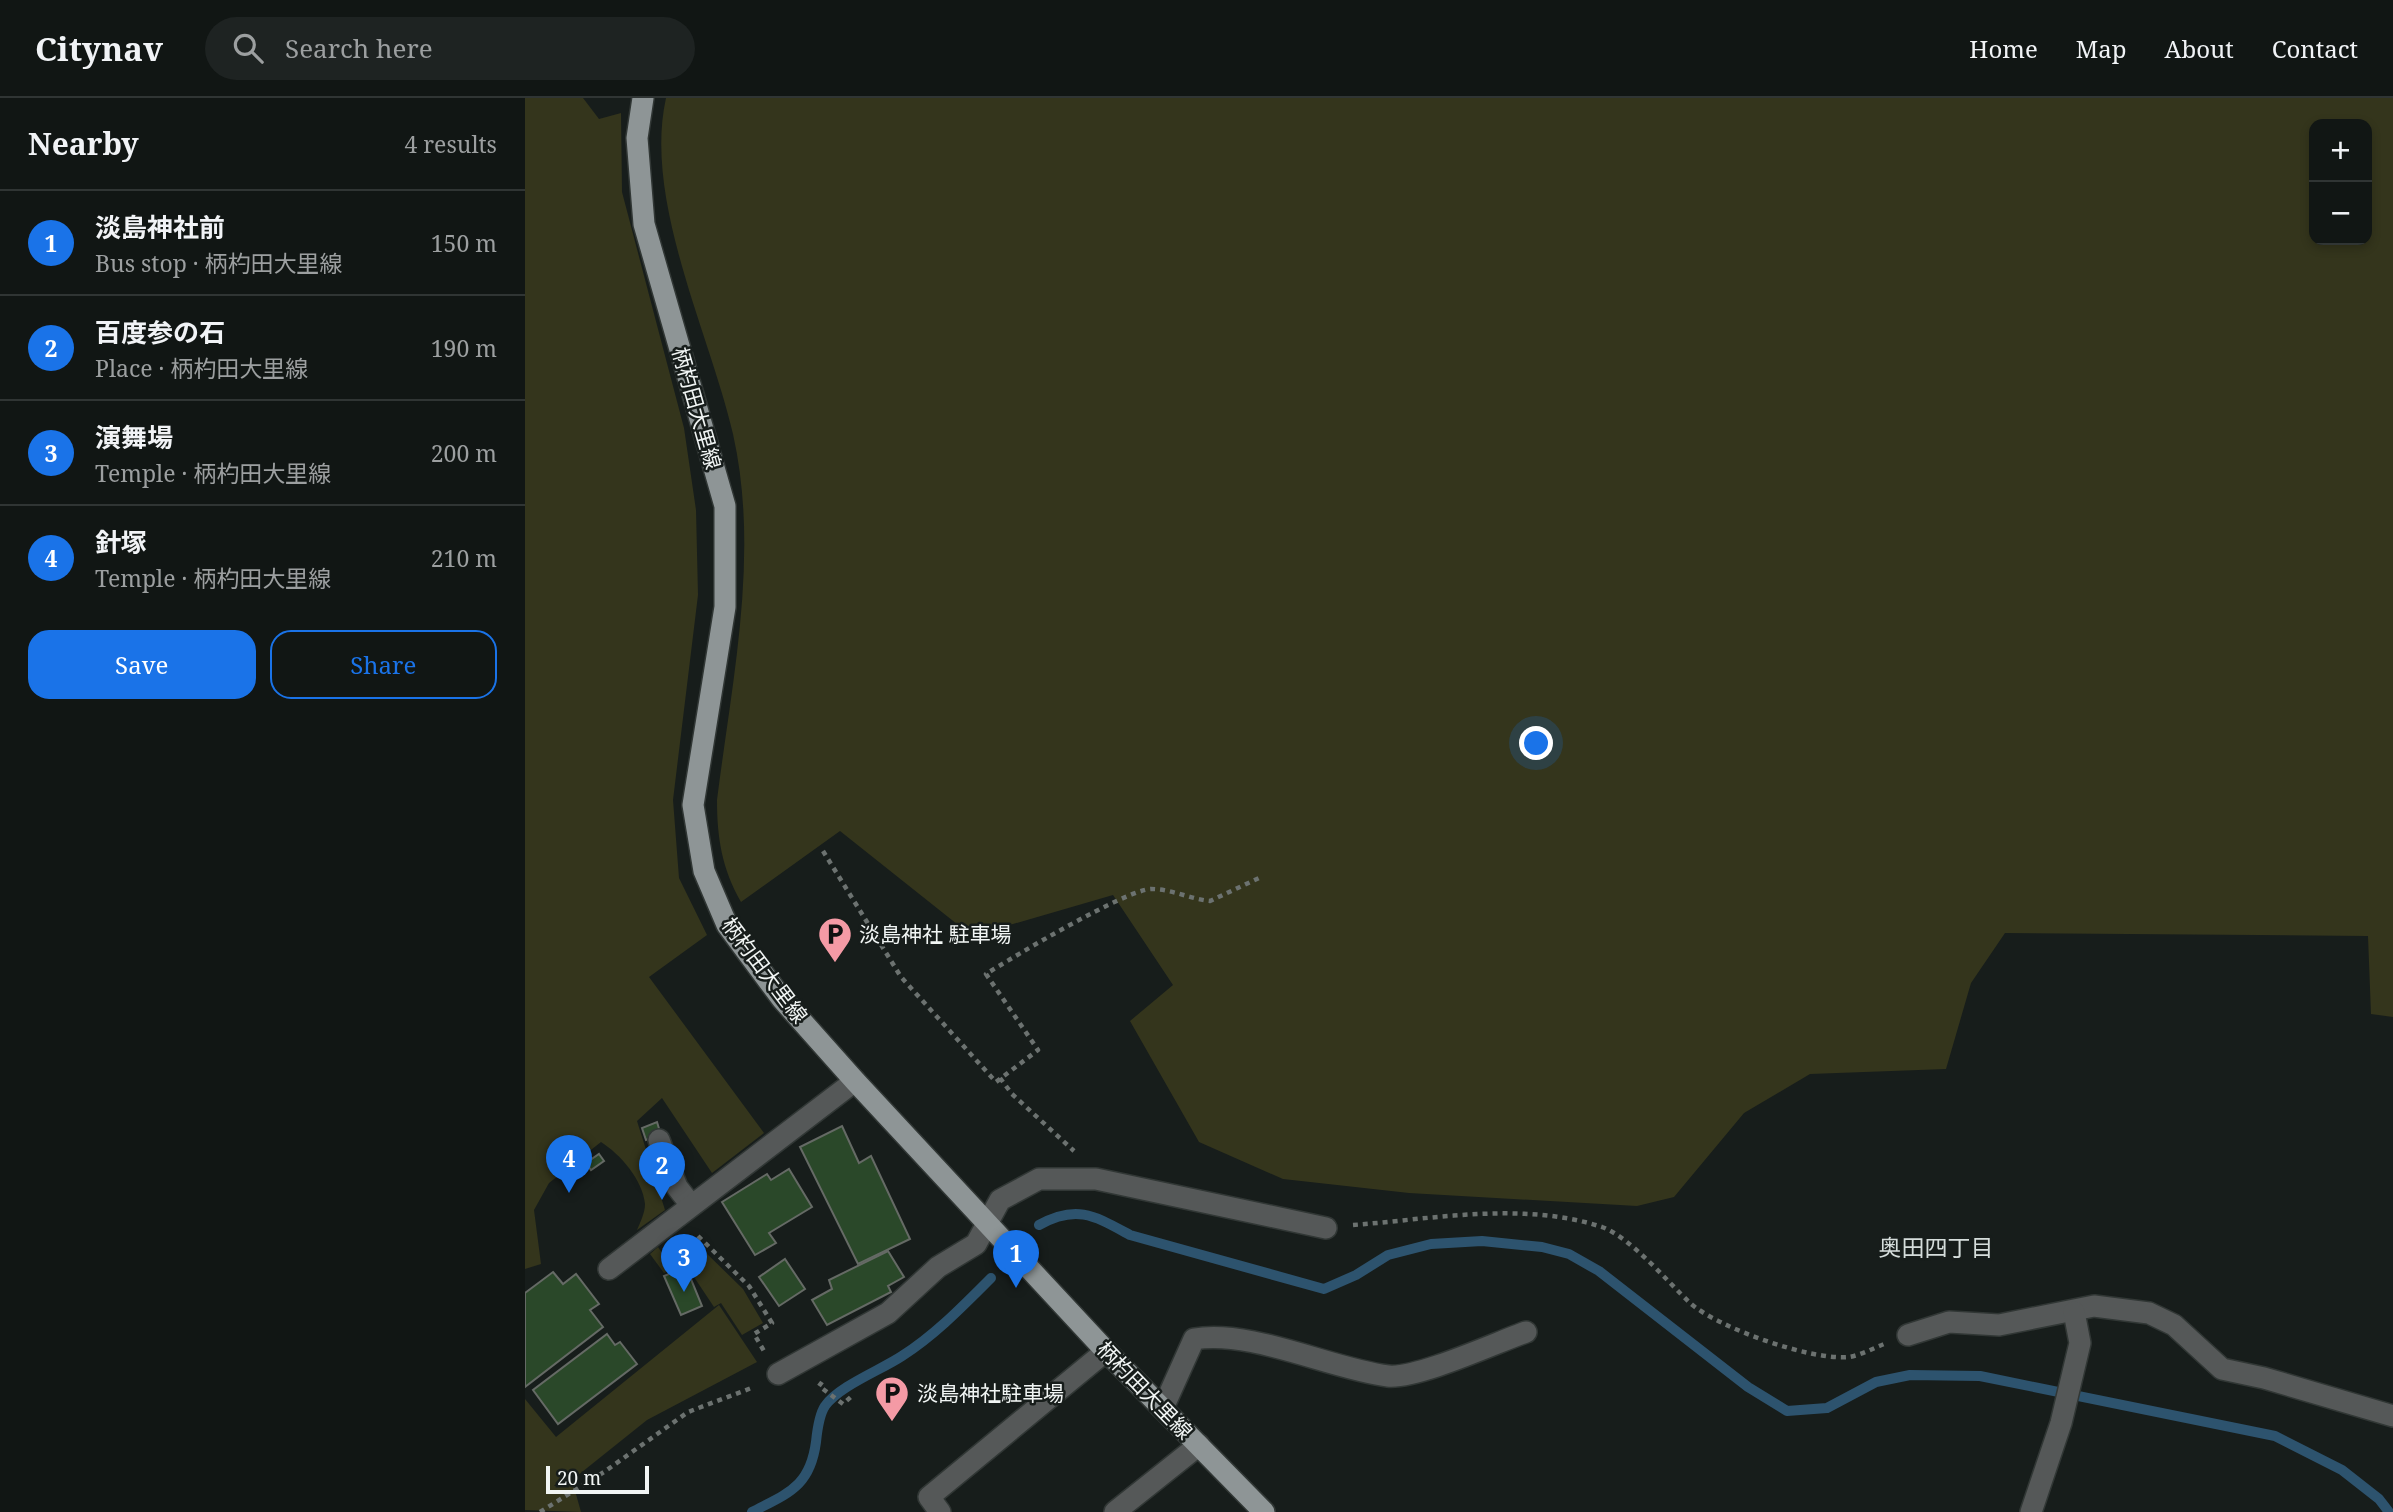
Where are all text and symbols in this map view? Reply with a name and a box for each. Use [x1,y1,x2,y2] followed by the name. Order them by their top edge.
[205,17,695,80] search box
[35,26,163,71] text: Citynav
[229,29,267,67] icon: search
[285,30,433,66] text: Search here
[1969,32,2038,65] text: Home
[2076,32,2127,65] text: Map
[2165,32,2234,65] text: About
[2272,32,2358,65] text: Contact
[2309,119,2372,245] map controls
[2309,119,2372,182] button: +
[28,123,139,164] text: Nearby
[404,128,497,160] text: 4 results
[2309,182,2372,245] button: −
[95,209,225,245] text: 淡島神社前
[45,227,58,259] text: 1
[431,227,497,259] text: 150 m
[95,247,343,279] text: Bus stop · 柄杓田大里線
[95,314,225,350] text: 百度参の石
[45,332,58,364] text: 2
[431,332,497,364] text: 190 m
[666,344,728,472] street label: 柄杓田大里線
[95,352,308,384] text: Place · 柄杓田大里線
[95,419,173,455] text: 演舞場
[45,437,58,469] text: 3
[431,437,497,469] text: 200 m
[95,457,331,489] text: Temple · 柄杓田大里線
[95,524,147,560] text: 針塚
[45,542,58,574] text: 4
[431,542,497,574] text: 210 m
[95,562,331,594] text: Temple · 柄杓田大里線
[28,630,256,699] button: Save
[270,630,497,699] button: Share
[1519,726,1553,760] your location
[716,911,814,1029] street label: 柄杓田大里線
[816,915,854,964] parking icon: 淡島神社 駐車場
[859,920,1011,948] place label: 淡島神社 駐車場
[546,1135,592,1193] pin: 4
[639,1142,685,1200] pin: 2
[993,1230,1039,1288] pin: 1
[1879,1231,1994,1263] district label: 奥田四丁目
[661,1234,707,1292] pin: 3
[1091,1335,1199,1445] street label: 柄杓田大里線
[873,1374,911,1423] parking icon: 淡島神社駐車場
[917,1379,1064,1407] place label: 淡島神社駐車場
[546,1463,649,1495] scale bar
[557,1465,601,1491] text: 20 m

